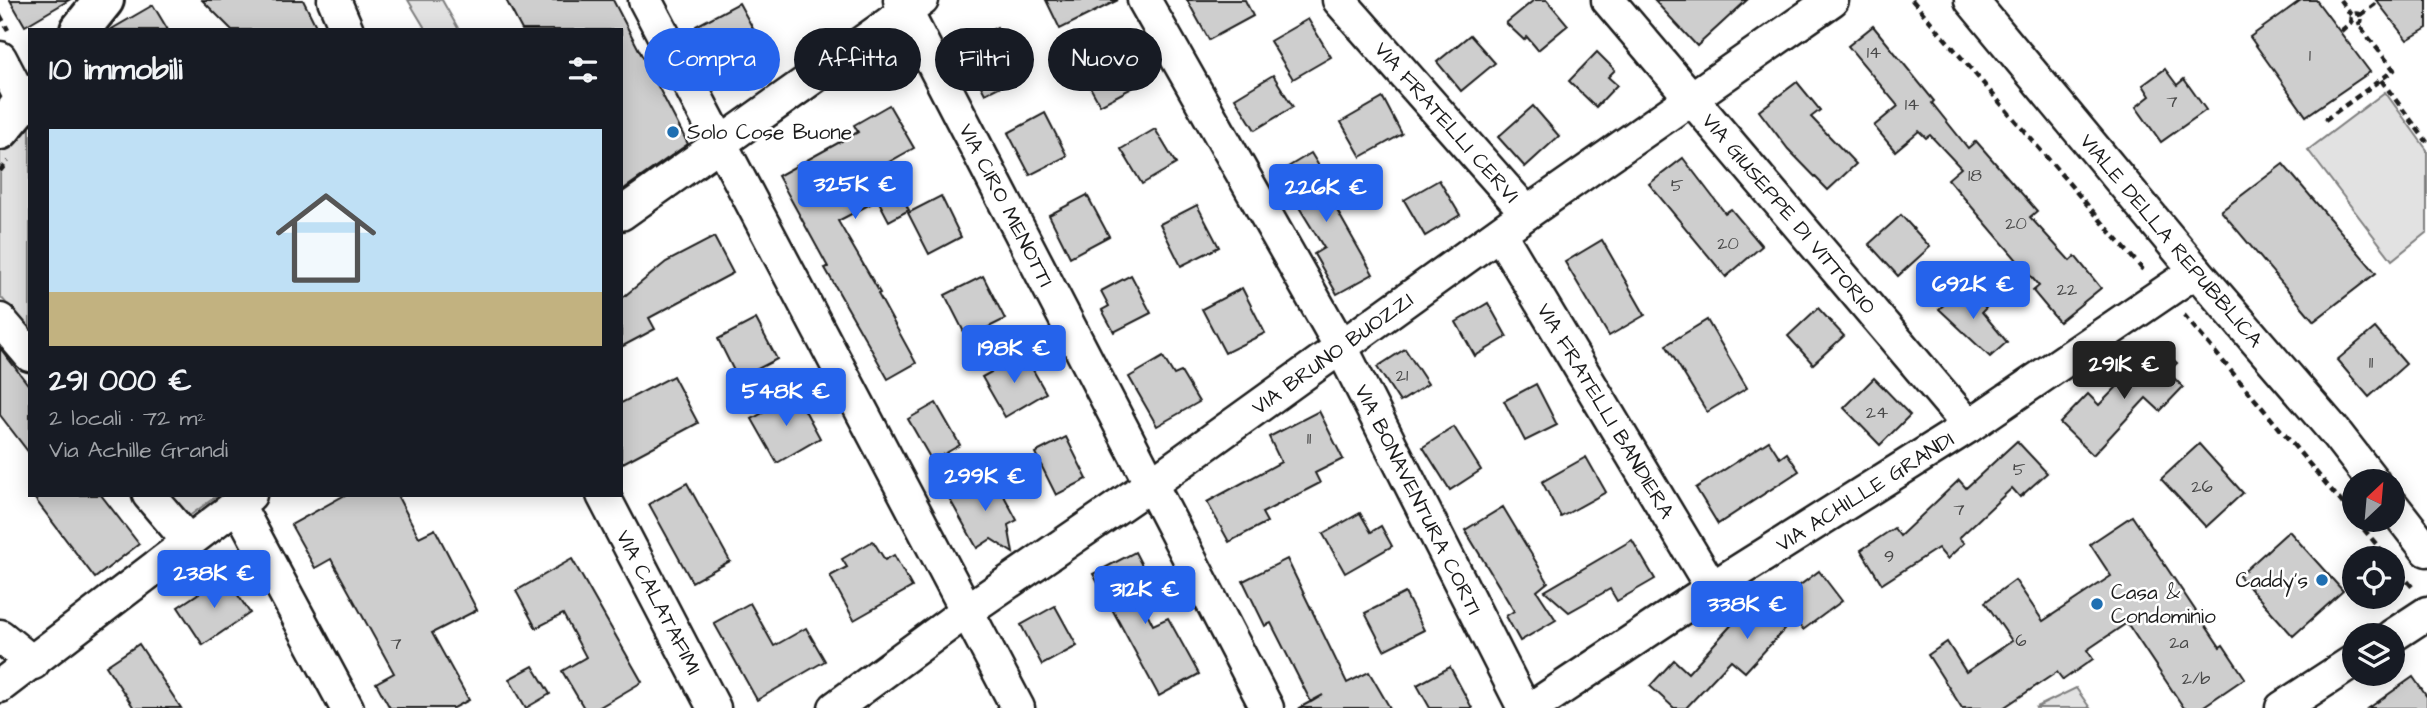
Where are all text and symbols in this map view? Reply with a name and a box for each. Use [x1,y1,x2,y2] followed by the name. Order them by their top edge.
[644,28,780,91] chip: Compra
[794,28,921,91] chip: Affitta
[935,28,1034,91] chip: Filtri
[1048,28,1162,91] chip: Nuovo
[1368,35,1526,209] street label: VIA FRATELLI CERVI
[1867,40,1881,65] house number: 14
[2309,43,2311,68] house number: 1
[49,49,183,91] text: 10 immobili
[564,51,602,89] icon: filters
[2166,89,2178,114] house number: 7
[1905,92,1919,117] house number: 14
[1695,107,1883,320] street label: VIA GIUSEPPE DI VITTORIO
[687,118,852,147] place label: Solo Cose Buone
[952,118,1061,292] street label: VIA CIRO MENOTTI
[665,124,681,140] marker: Solo Cose Buone
[2073,127,2270,354] street label: VIALE DELLA REPUBBLICA
[798,162,912,221] pin: 325K €
[1968,163,1982,188] house number: 18
[1269,164,1383,224] pin: 226K €
[814,168,896,200] text: 325K €
[1285,171,1367,203] text: 226K €
[1671,173,1684,198] house number: 5
[263,175,389,301] icon: home
[2005,211,2027,236] house number: 20
[1717,231,1739,256] house number: 20
[1916,262,2030,321] pin: 692K €
[1932,268,2014,300] text: 692K €
[2057,277,2078,302] house number: 22
[1246,285,1419,421] street label: VIA BRUNO BUOZZI
[1530,297,1682,524] street label: VIA FRATELLI BANDIERA
[957,326,1071,385] pin: 198K €
[978,332,1050,364] text: 198K €
[2067,342,2181,401] pin: 291K €
[2089,348,2159,380] text: 291K €
[2369,350,2373,375] house number: 11
[49,360,192,402] text: 291 000 €
[1396,363,1408,388] house number: 21
[729,368,843,428] pin: 548K €
[742,375,830,407] text: 548K €
[1348,379,1489,620] street label: VIA BONAVENTURA CORTI
[1866,400,1888,425] house number: 24
[49,402,206,434] text: 2 locali · 72 m²
[1770,425,1959,559] street label: VIA ACHILLE GRANDI
[1307,426,1311,451] house number: 11
[49,434,228,466] text: Via Achille Grandi
[928,454,1042,513] pin: 299K €
[2013,457,2026,482] house number: 5
[945,460,1025,492] text: 299K €
[2342,469,2404,532] north arrow
[2342,469,2405,686] map controls
[2191,474,2213,499] house number: 26
[1953,497,1965,522] house number: 7
[609,525,709,680] street label: VIA CALATAFIMI
[1884,544,1894,569] house number: 9
[2342,546,2405,609] button: locate
[157,550,271,610] pin: 238K €
[173,557,255,589] text: 238K €
[1088,566,1202,626] pin: 312K €
[2235,566,2308,597] place label: Caddy's
[2314,572,2330,588] marker: Caddy's
[1110,573,1180,605] text: 312K €
[2111,578,2216,631] place label: Casa & Condominio
[1690,582,1804,641] pin: 338K €
[1707,588,1787,620] text: 338K €
[2089,596,2105,612] marker: Casa & Condominio
[2342,623,2405,686] button: layers
[2015,628,2027,653] house number: 6
[2169,630,2189,655] house number: 2a
[390,631,402,656] house number: 7
[2182,666,2210,691] house number: 2/b

